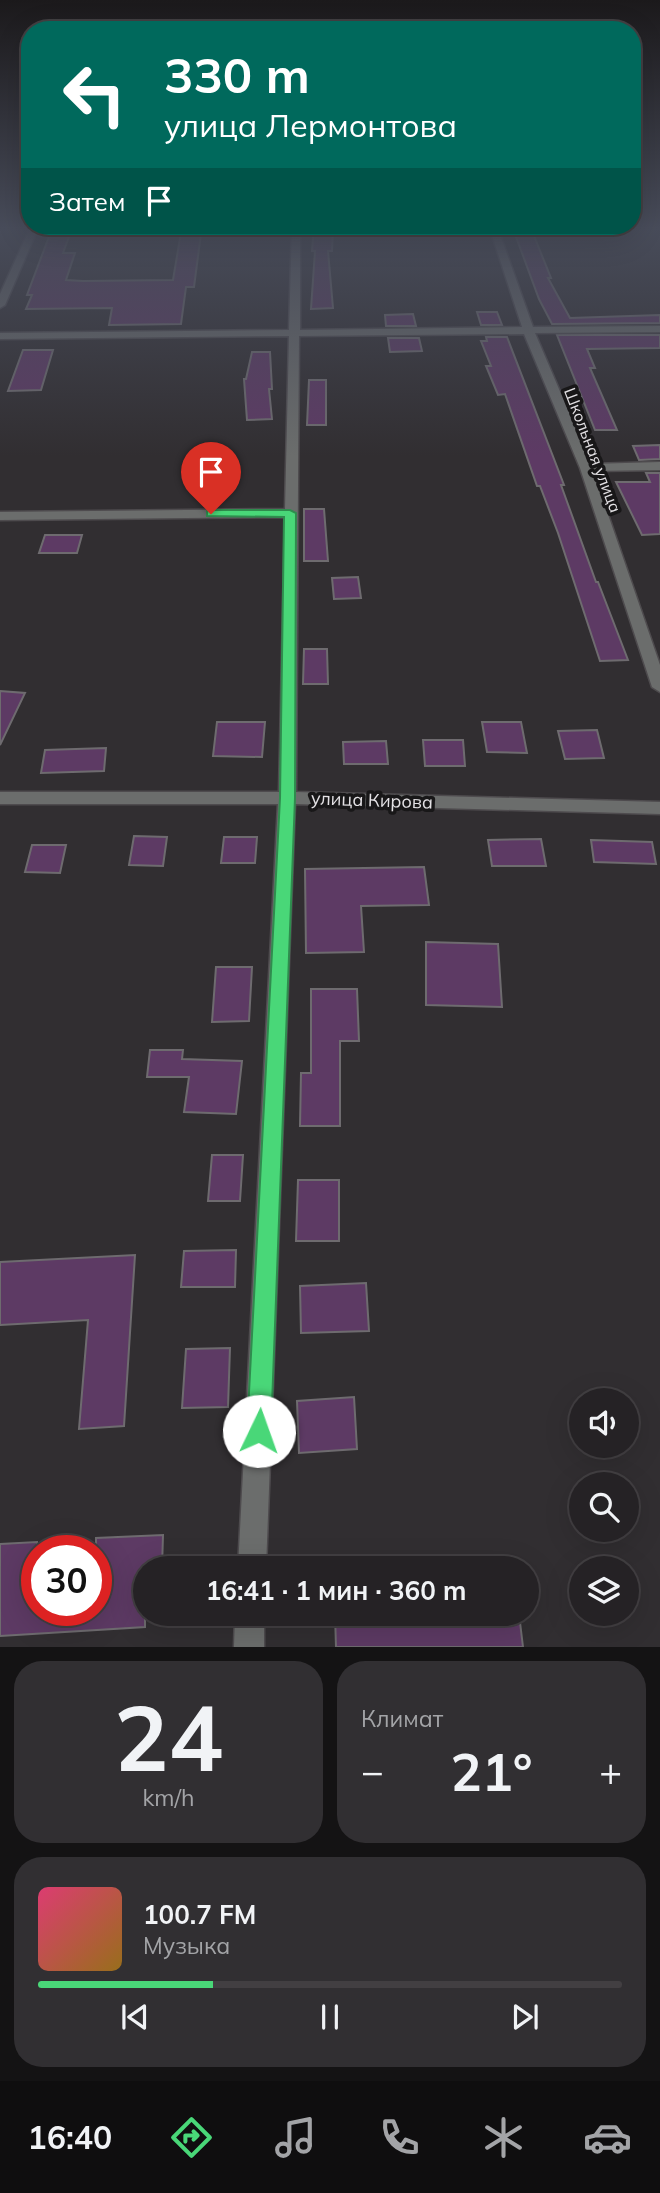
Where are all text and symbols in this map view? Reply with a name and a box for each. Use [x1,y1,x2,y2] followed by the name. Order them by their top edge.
[164,44,310,105] text: 330 m
[49,49,140,140] icon: left
[164,105,457,145] text: улица Лермонтова
[140,182,178,220] icon: arrive
[49,185,126,218] text: Затем
[560,385,626,515] street label: Школьная улица
[181,442,241,514] pin
[192,453,230,491] icon: arrive
[311,786,433,814] street label: улица Кирова
[569,1388,639,1626] map controls
[569,1388,639,1458] button: sound
[222,1394,296,1468] position arrow
[569,1472,639,1542] button: search
[21,1535,112,1626] speed limit sign: 30
[569,1556,639,1626] button: layers
[206,1574,466,1607] text: 16:41 · 1 мин · 360 m
[114,1680,223,1794] text: 24
[361,1704,443,1733] text: Климат
[450,1739,533,1804] text: 21°
[361,1747,384,1795] text: −
[599,1747,622,1795] text: +
[142,1783,195,1812] text: km/h
[143,1898,256,1931] text: 100.7 FM
[143,1931,230,1960] text: Музыка
[116,1998,154,2036] icon: previous
[311,1998,349,2036] icon: pause
[506,1998,544,2036] icon: next
[167,2113,216,2162] icon: directions
[271,2113,320,2162] icon: music
[375,2113,424,2162] icon: phone
[479,2113,528,2162] icon: climate
[583,2113,632,2162] icon: car
[28,2117,112,2157] text: 16:40

